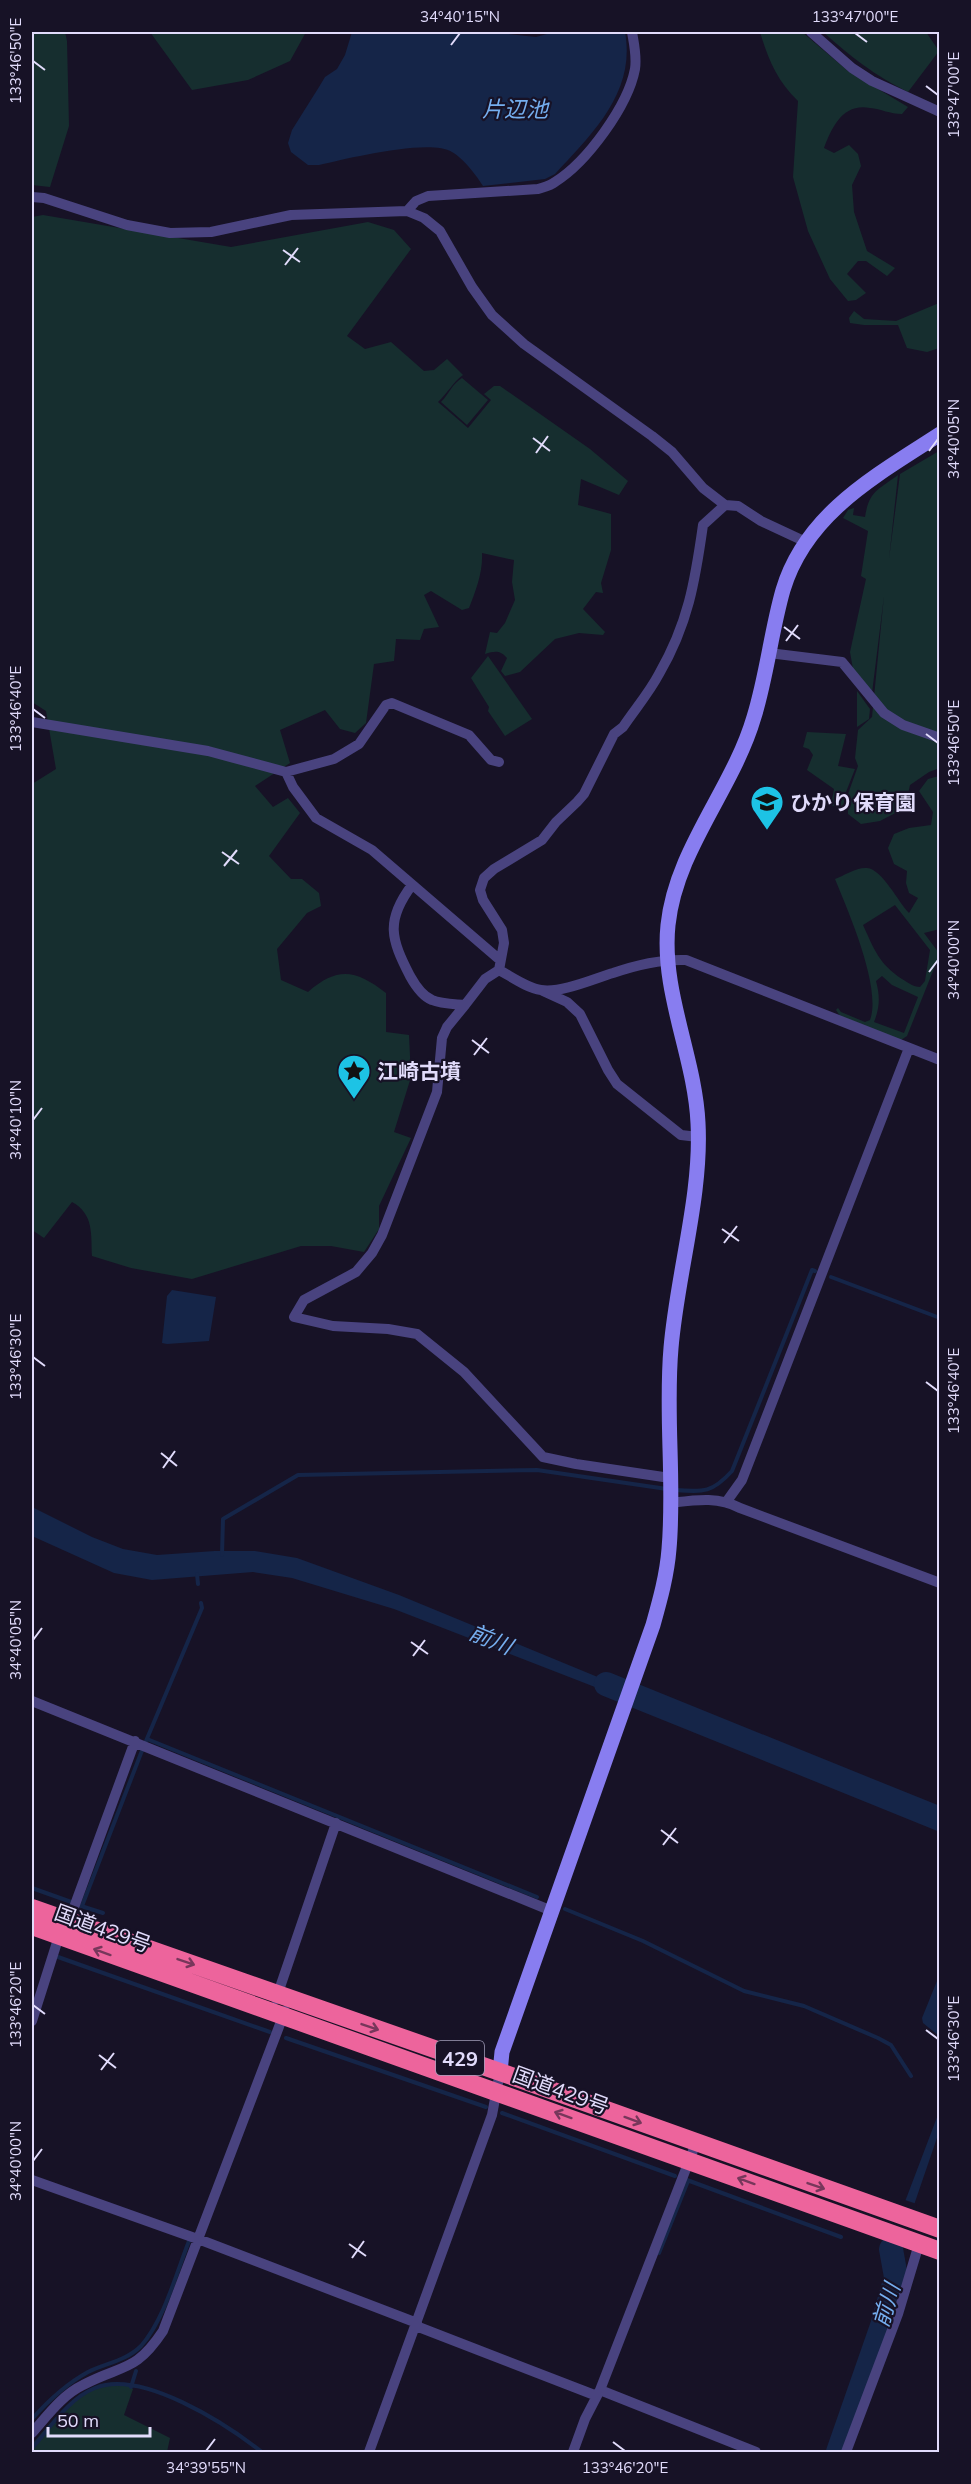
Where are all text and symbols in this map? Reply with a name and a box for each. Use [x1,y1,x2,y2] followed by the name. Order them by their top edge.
[420,7,500,26] text: 34°40'15"N
[812,7,898,26] text: 133°47'00"E
[6,18,25,104] text: 133°46'50"E
[944,52,963,138] text: 133°47'00"E
[482,95,550,123] water label: 片辺池
[944,399,963,479] text: 34°40'05"N
[6,666,25,752] text: 133°46'40"E
[944,700,963,786] text: 133°46'50"E
[749,784,785,831] school or university icon: ひかり保育園
[790,789,916,815] place label: ひかり保育園
[944,920,963,1000] text: 34°40'00"N
[336,1053,372,1100] place icon: 江崎古墳
[377,1058,461,1084] place label: 江崎古墳
[6,1080,25,1160] text: 34°40'10"N
[6,1314,25,1400] text: 133°46'30"E
[944,1348,963,1434] text: 133°46'40"E
[6,1600,25,1680] text: 34°40'05"N
[465,1618,518,1661] water label: 前川
[51,1899,155,1957] street label: 国道429号
[93,1945,112,1956] one-way arrow
[176,1958,195,1969] one-way arrow
[6,1962,25,2048] text: 133°46'20"E
[944,1996,963,2082] text: 133°46'30"E
[360,2022,379,2033] one-way arrow
[436,2041,484,2075] road number: 429
[509,2061,613,2119] street label: 国道429号
[554,2108,573,2119] one-way arrow
[623,2115,642,2126] one-way arrow
[6,2121,25,2201] text: 34°40'00"N
[738,2174,756,2185] one-way arrow
[806,2181,825,2192] one-way arrow
[866,2278,906,2330] water label: 前川
[48,2400,150,2438] scale bar
[57,2409,99,2432] text: 50 m
[166,2458,246,2477] text: 34°39'55"N
[582,2458,668,2477] text: 133°46'20"E

